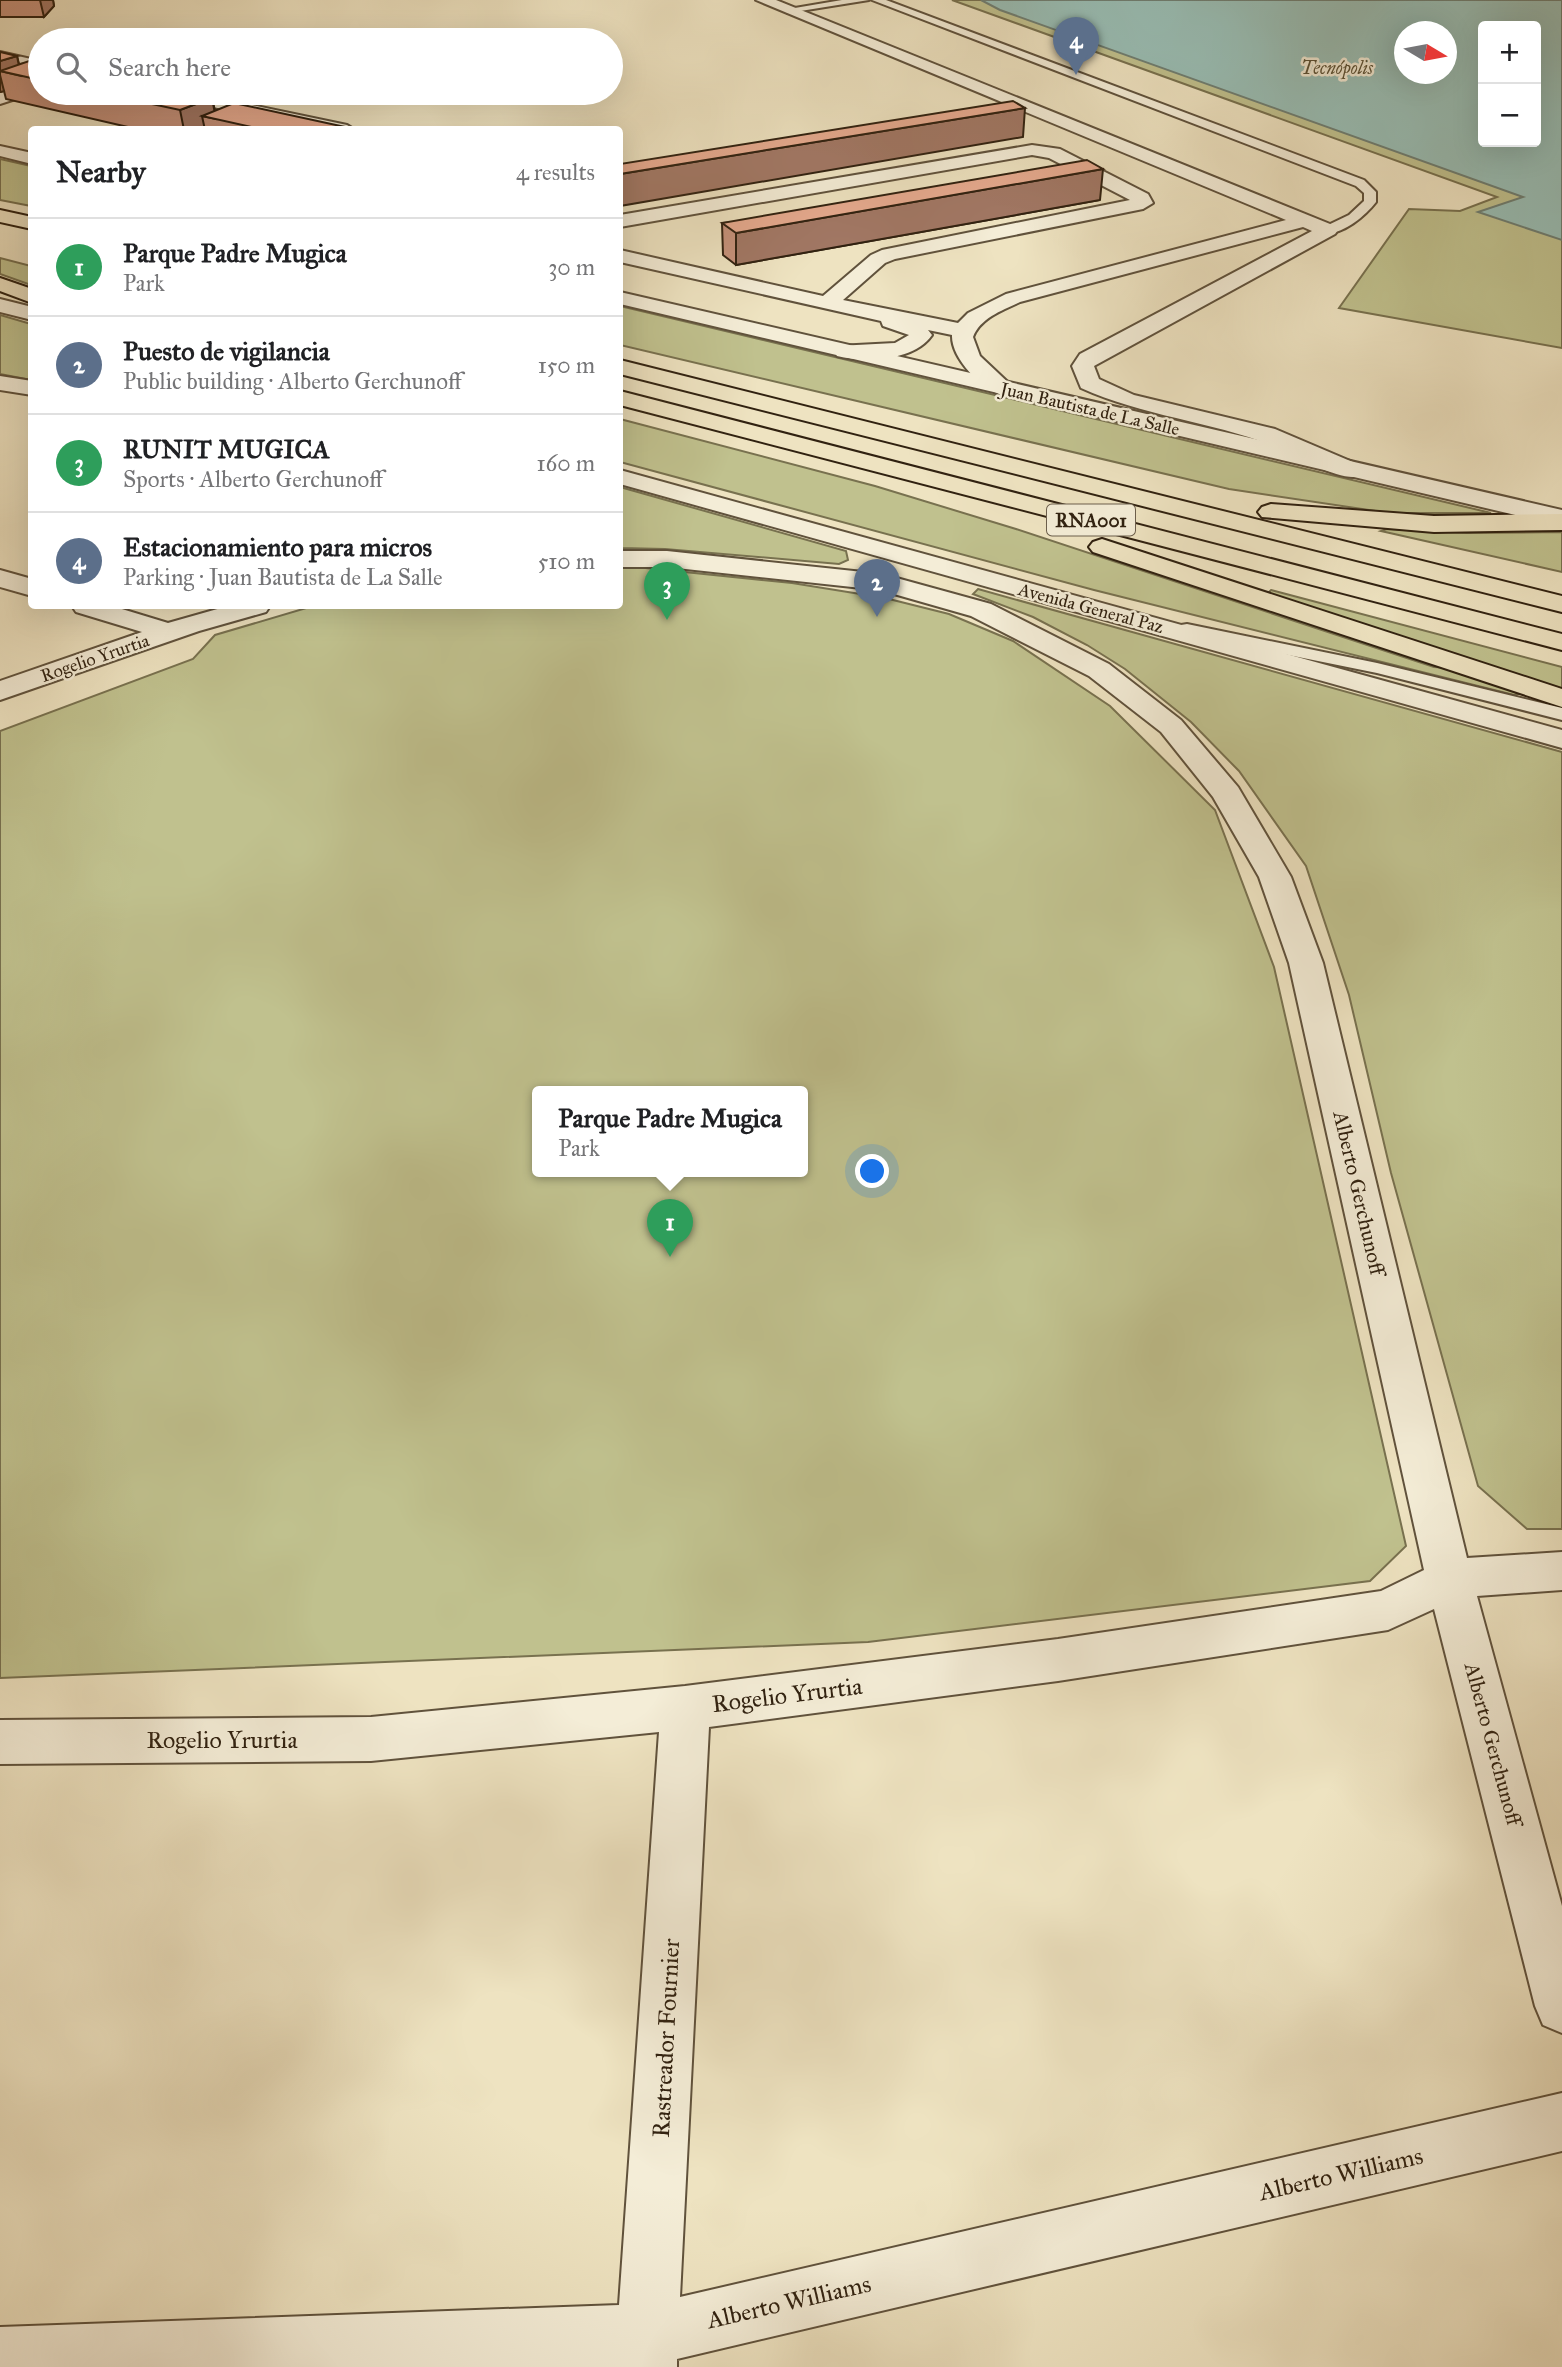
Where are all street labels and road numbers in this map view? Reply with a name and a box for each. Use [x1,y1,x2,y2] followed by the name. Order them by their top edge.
[996,377,1182,441] street label: Juan Bautista de La Salle
[1047,505,1135,536] road number: RNA001
[1015,578,1166,638] street label: Avenida General Paz
[38,629,153,688] street label: Rogelio Yrurtia
[1327,1108,1391,1281] street label: Alberto Gerchunoff
[1459,1659,1528,1832] street label: Alberto Gerchunoff
[710,1671,865,1719] street label: Rogelio Yrurtia
[146,1725,298,1755] street label: Rogelio Yrurtia
[646,1938,686,2138] street label: Rastreador Fournier
[1255,2141,1426,2208] street label: Alberto Williams
[703,2269,874,2336] street label: Alberto Williams

